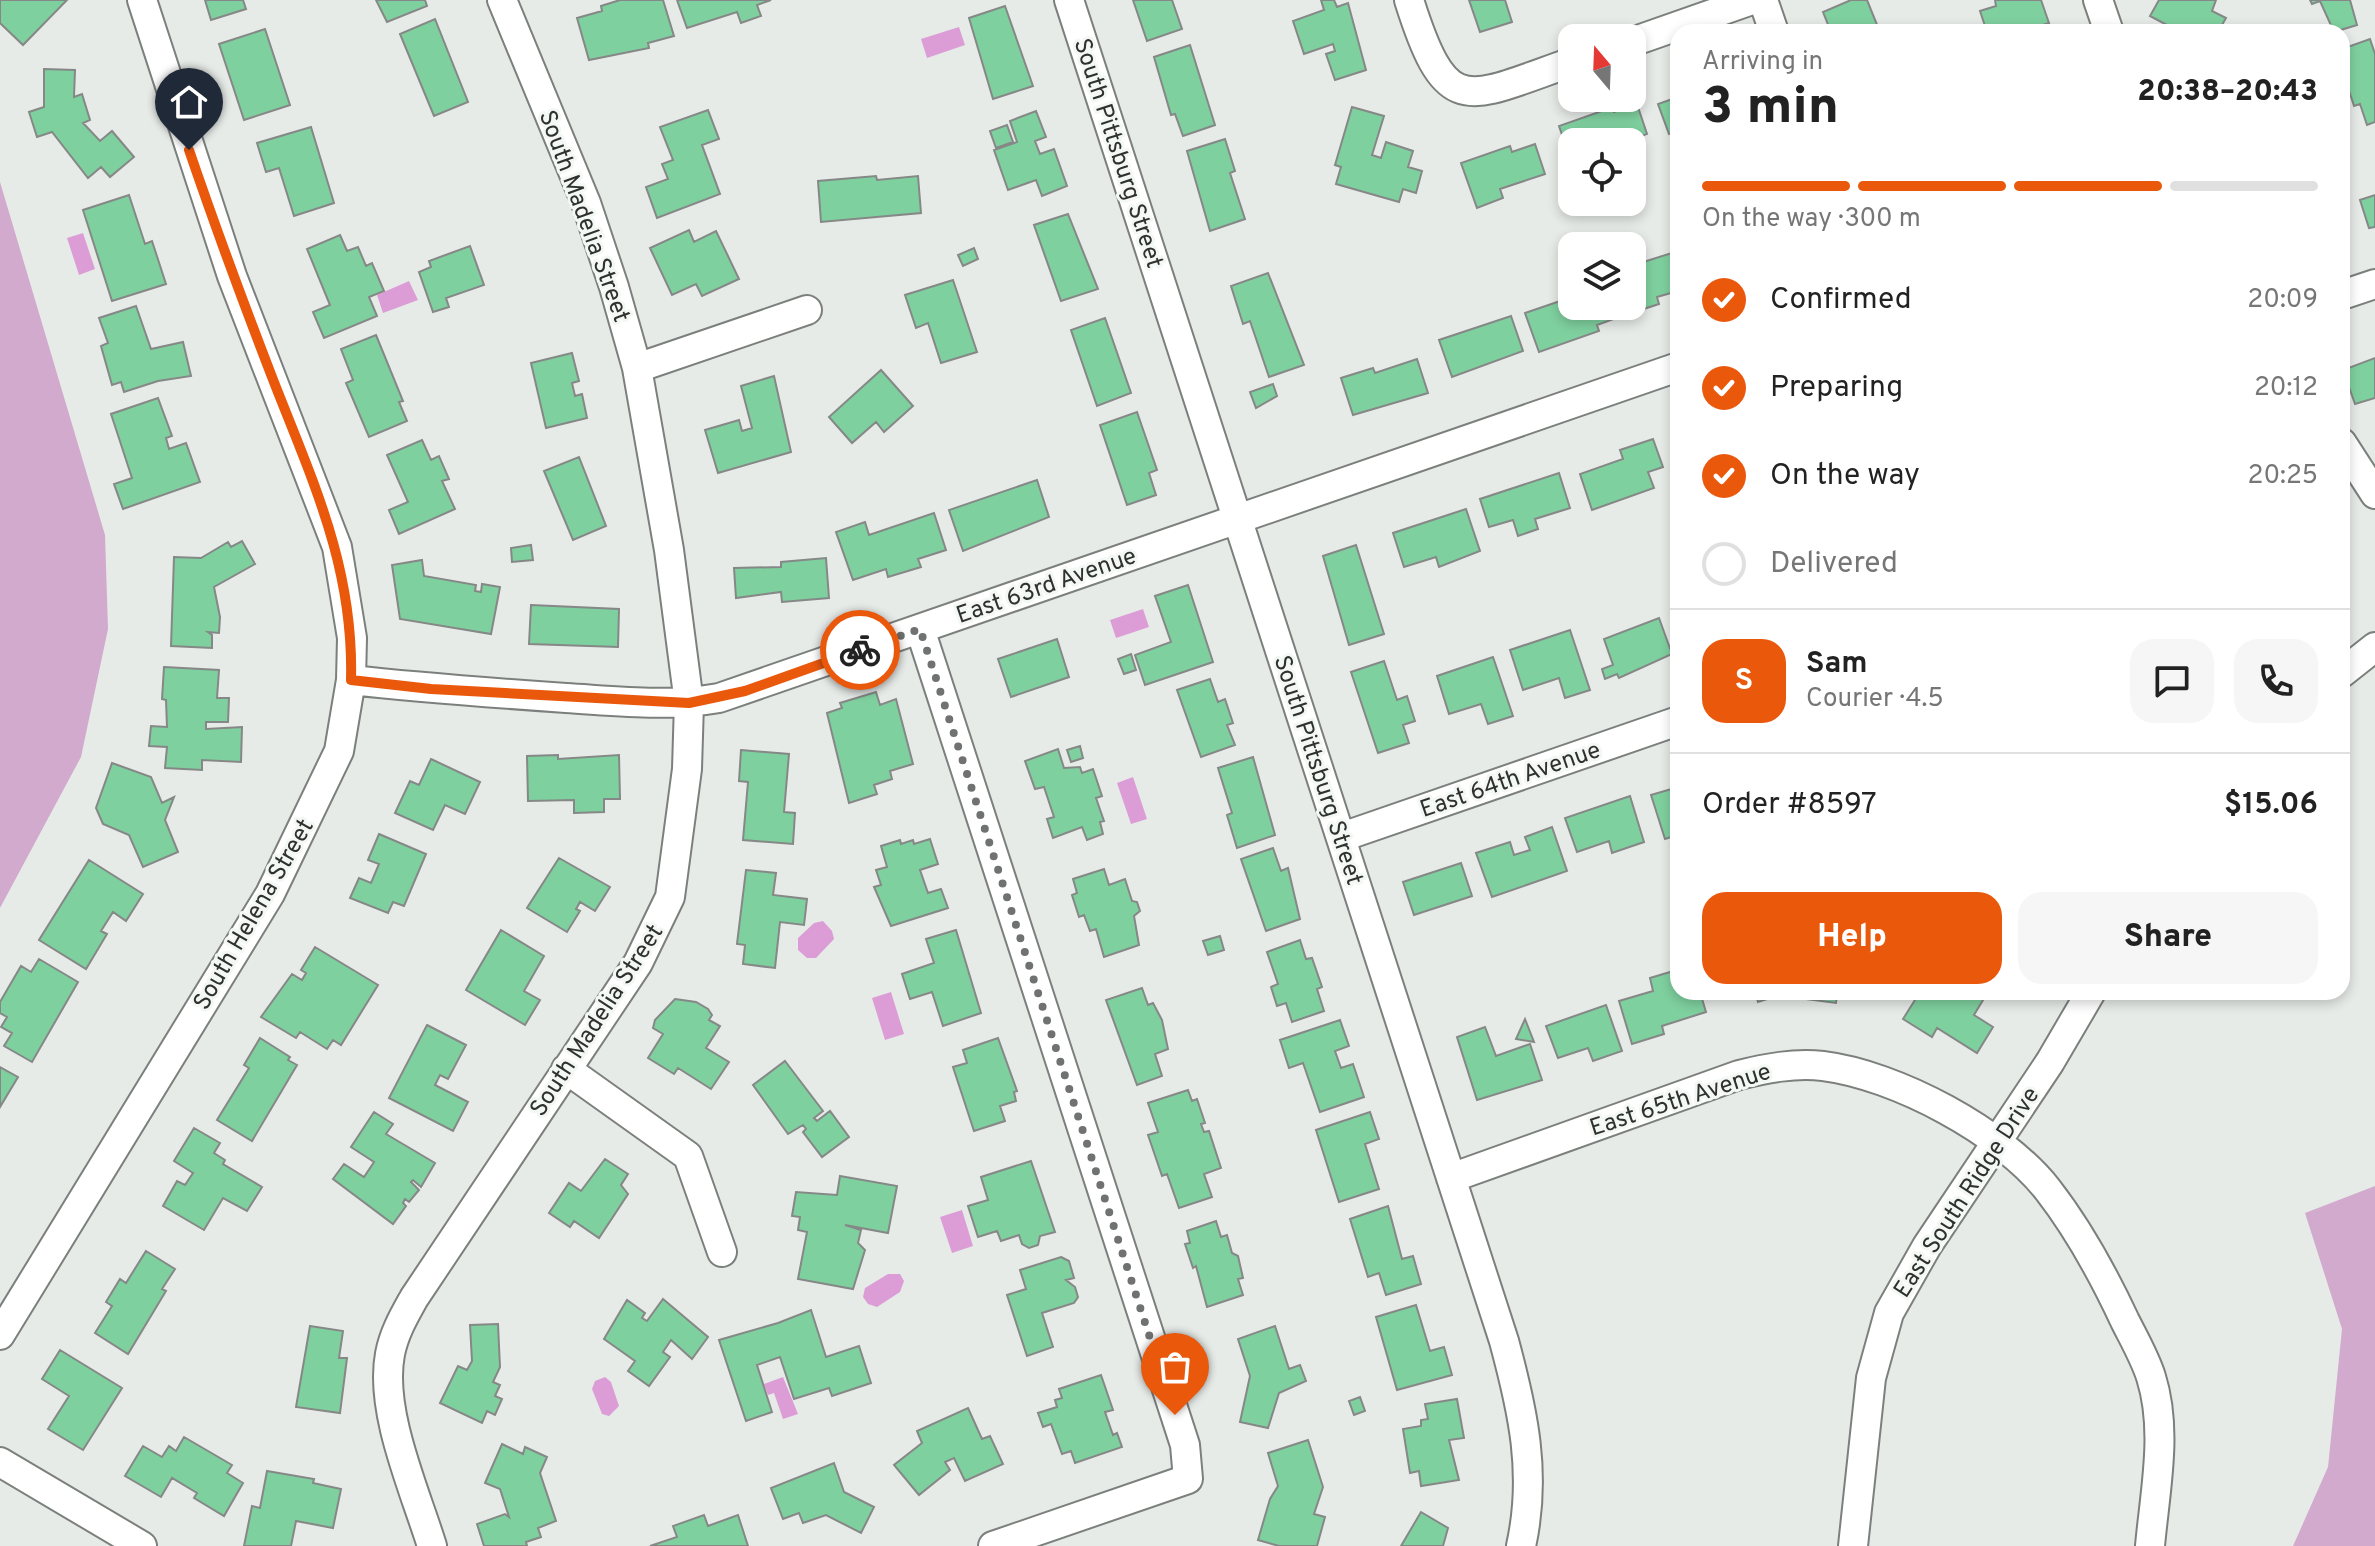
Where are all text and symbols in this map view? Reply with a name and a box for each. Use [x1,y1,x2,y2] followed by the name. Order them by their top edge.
[1558,24,1646,112] north arrow
[1558,24,1646,320] map controls
[1066,35,1168,272] street label: South Pittsburg Street
[1702,46,1823,79] text: Arriving in
[155,68,223,150] pin
[2137,74,2318,111] text: 20:38–20:43
[1702,76,1839,142] text: 3 min
[167,80,211,124] icon: home
[531,107,635,327] street label: South Madelia Street
[1558,128,1646,216] button: locate
[1702,203,1921,236] text: On the way · 300 m
[1558,232,1646,320] button: layers
[1702,278,1746,322] icon: check
[1770,282,1912,319] text: Confirmed
[2247,284,2318,317] text: 20:09
[1702,366,1746,410] icon: check
[1770,370,1903,407] text: Preparing
[2254,372,2318,405] text: 20:12
[1702,454,1746,498] icon: check
[1770,458,1920,495] text: On the way
[2247,460,2318,493] text: 20:25
[953,542,1141,632] street label: East 63rd Avenue
[1770,546,1898,583] text: Delivered
[820,610,900,690] courier
[838,628,882,672] icon: bike
[2130,639,2214,723] button: chat
[2234,639,2318,723] button: phone
[1806,646,1868,683] text: Sam
[1266,652,1368,889] street label: South Pittsburg Street
[1735,663,1753,700] text: S
[1806,683,1944,716] text: Courier · 4.5
[1416,736,1605,826] street label: East 64th Avenue
[1702,787,1877,824] text: Order #8597
[2224,787,2318,824] text: $15.06
[188,814,322,1016] street label: South Helena Street
[1702,892,2002,984] button: Help
[2018,892,2318,984] button: Share
[524,919,671,1123] street label: South Madelia Street
[1586,1057,1775,1144] street label: East 65th Avenue
[1888,1082,2047,1304] street label: East South Ridge Drive
[1141,1333,1209,1415] pin
[1153,1345,1197,1389] icon: bag

